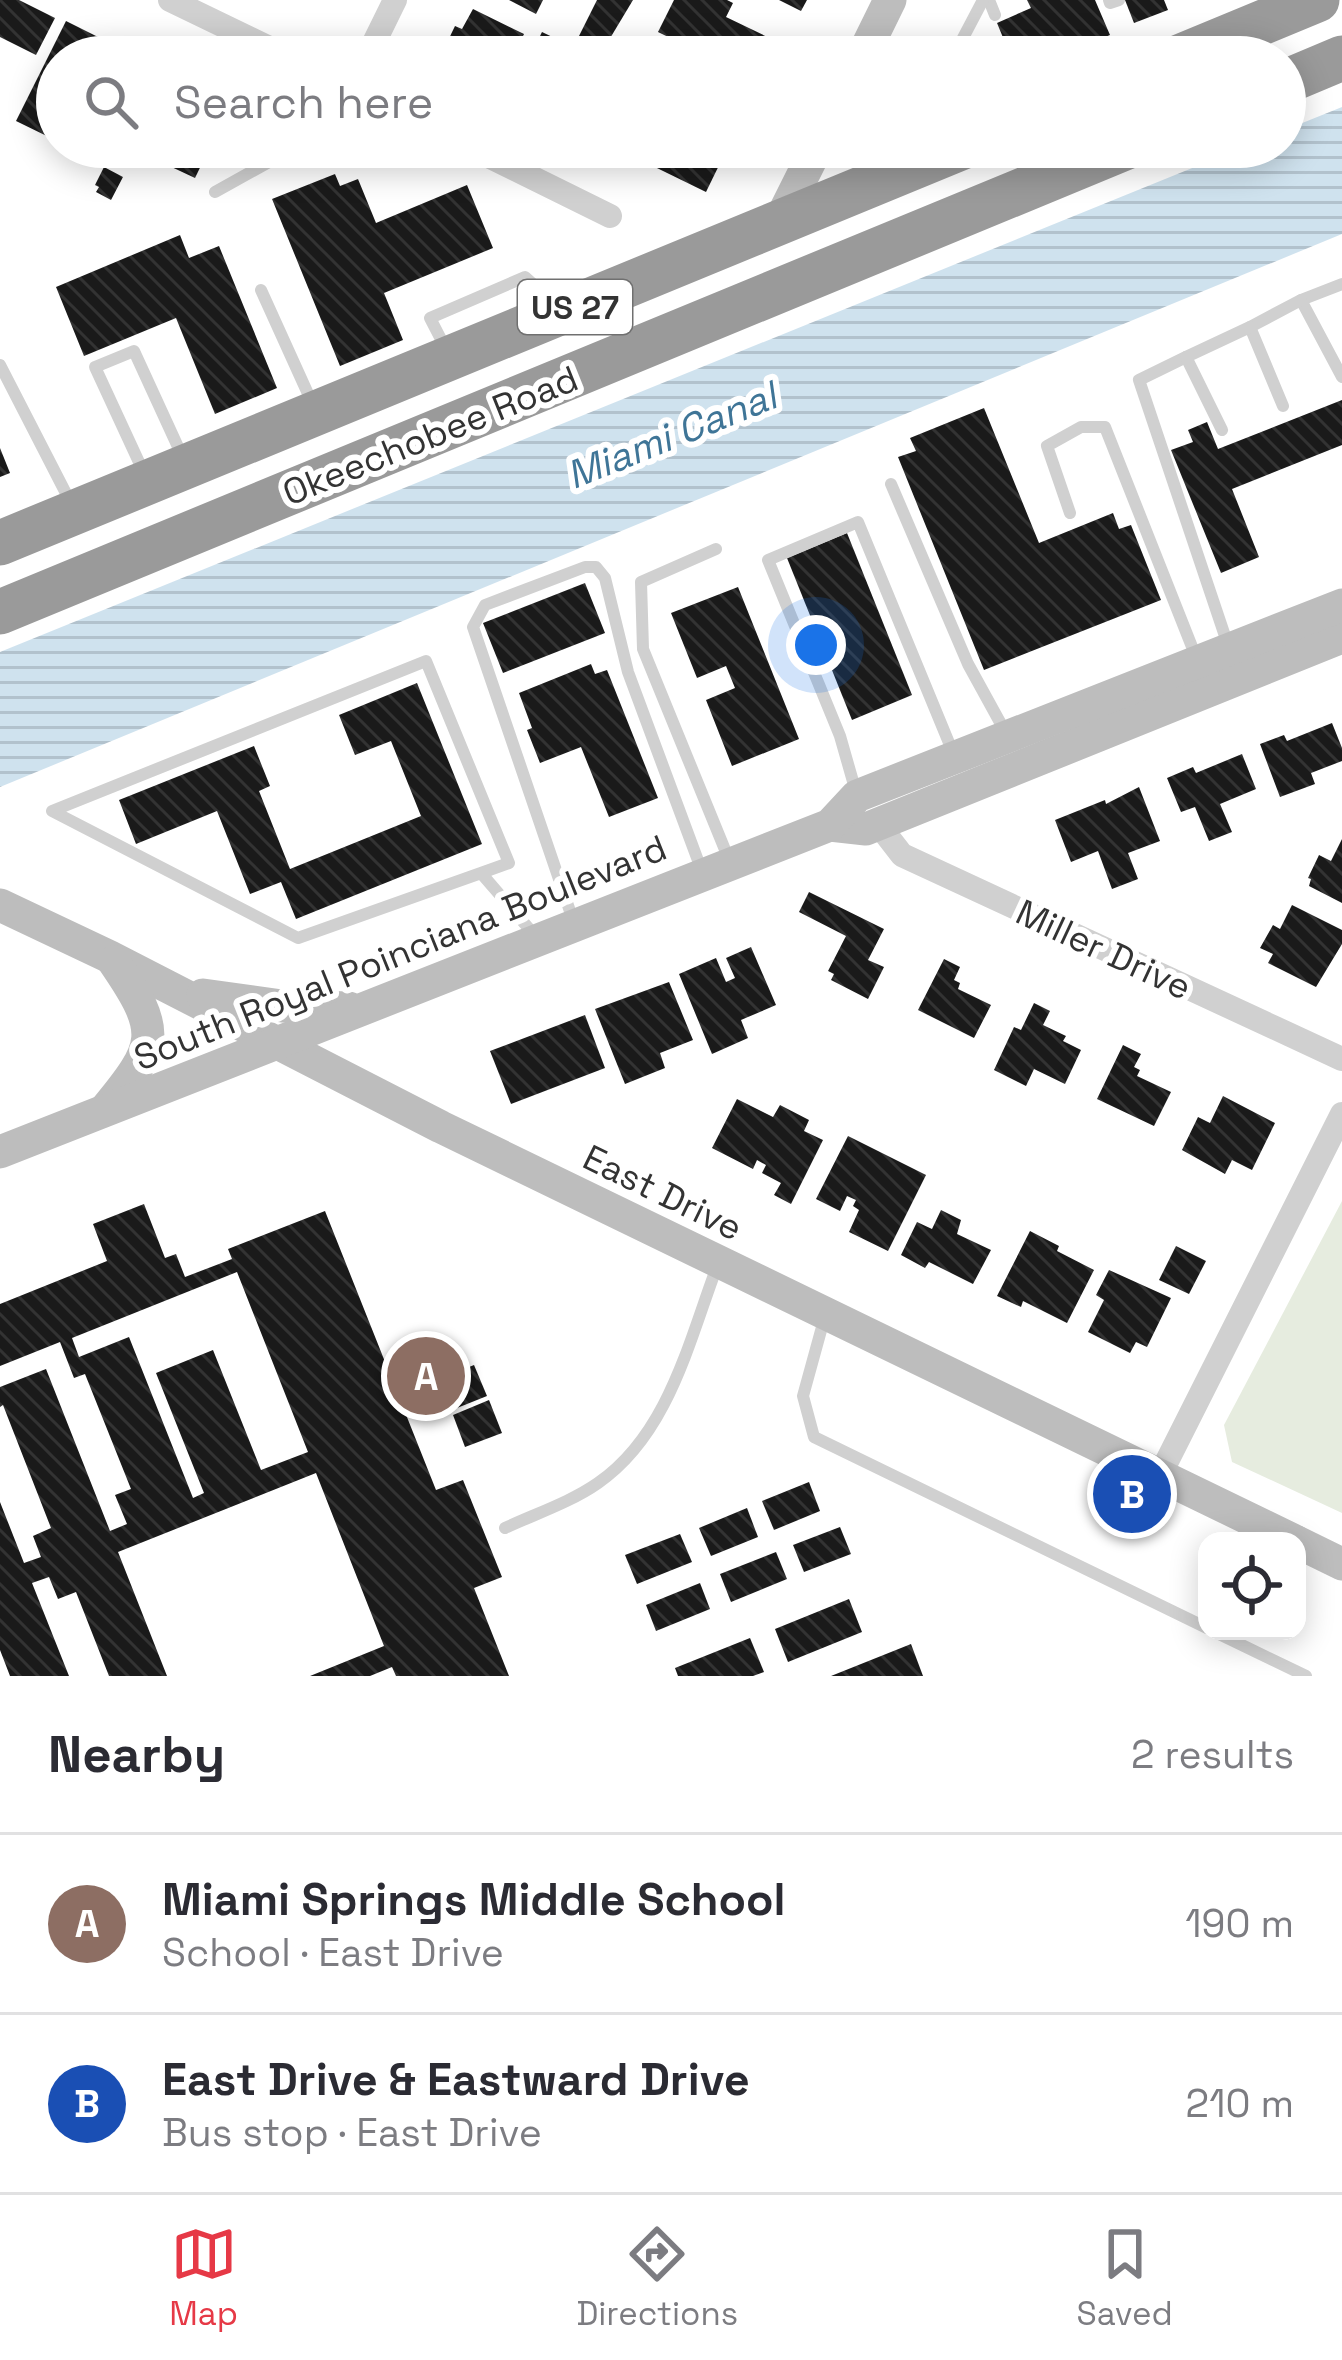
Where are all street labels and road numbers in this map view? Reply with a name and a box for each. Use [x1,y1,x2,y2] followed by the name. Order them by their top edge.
[518,280,632,334] road number: US 27
[276,356,585,516] street label: Okeechobee Road
[127,825,673,1081] street label: South Royal Poinciana Boulevard
[1009,889,1198,1010] street label: Miller Drive
[575,1135,750,1251] street label: East Drive

